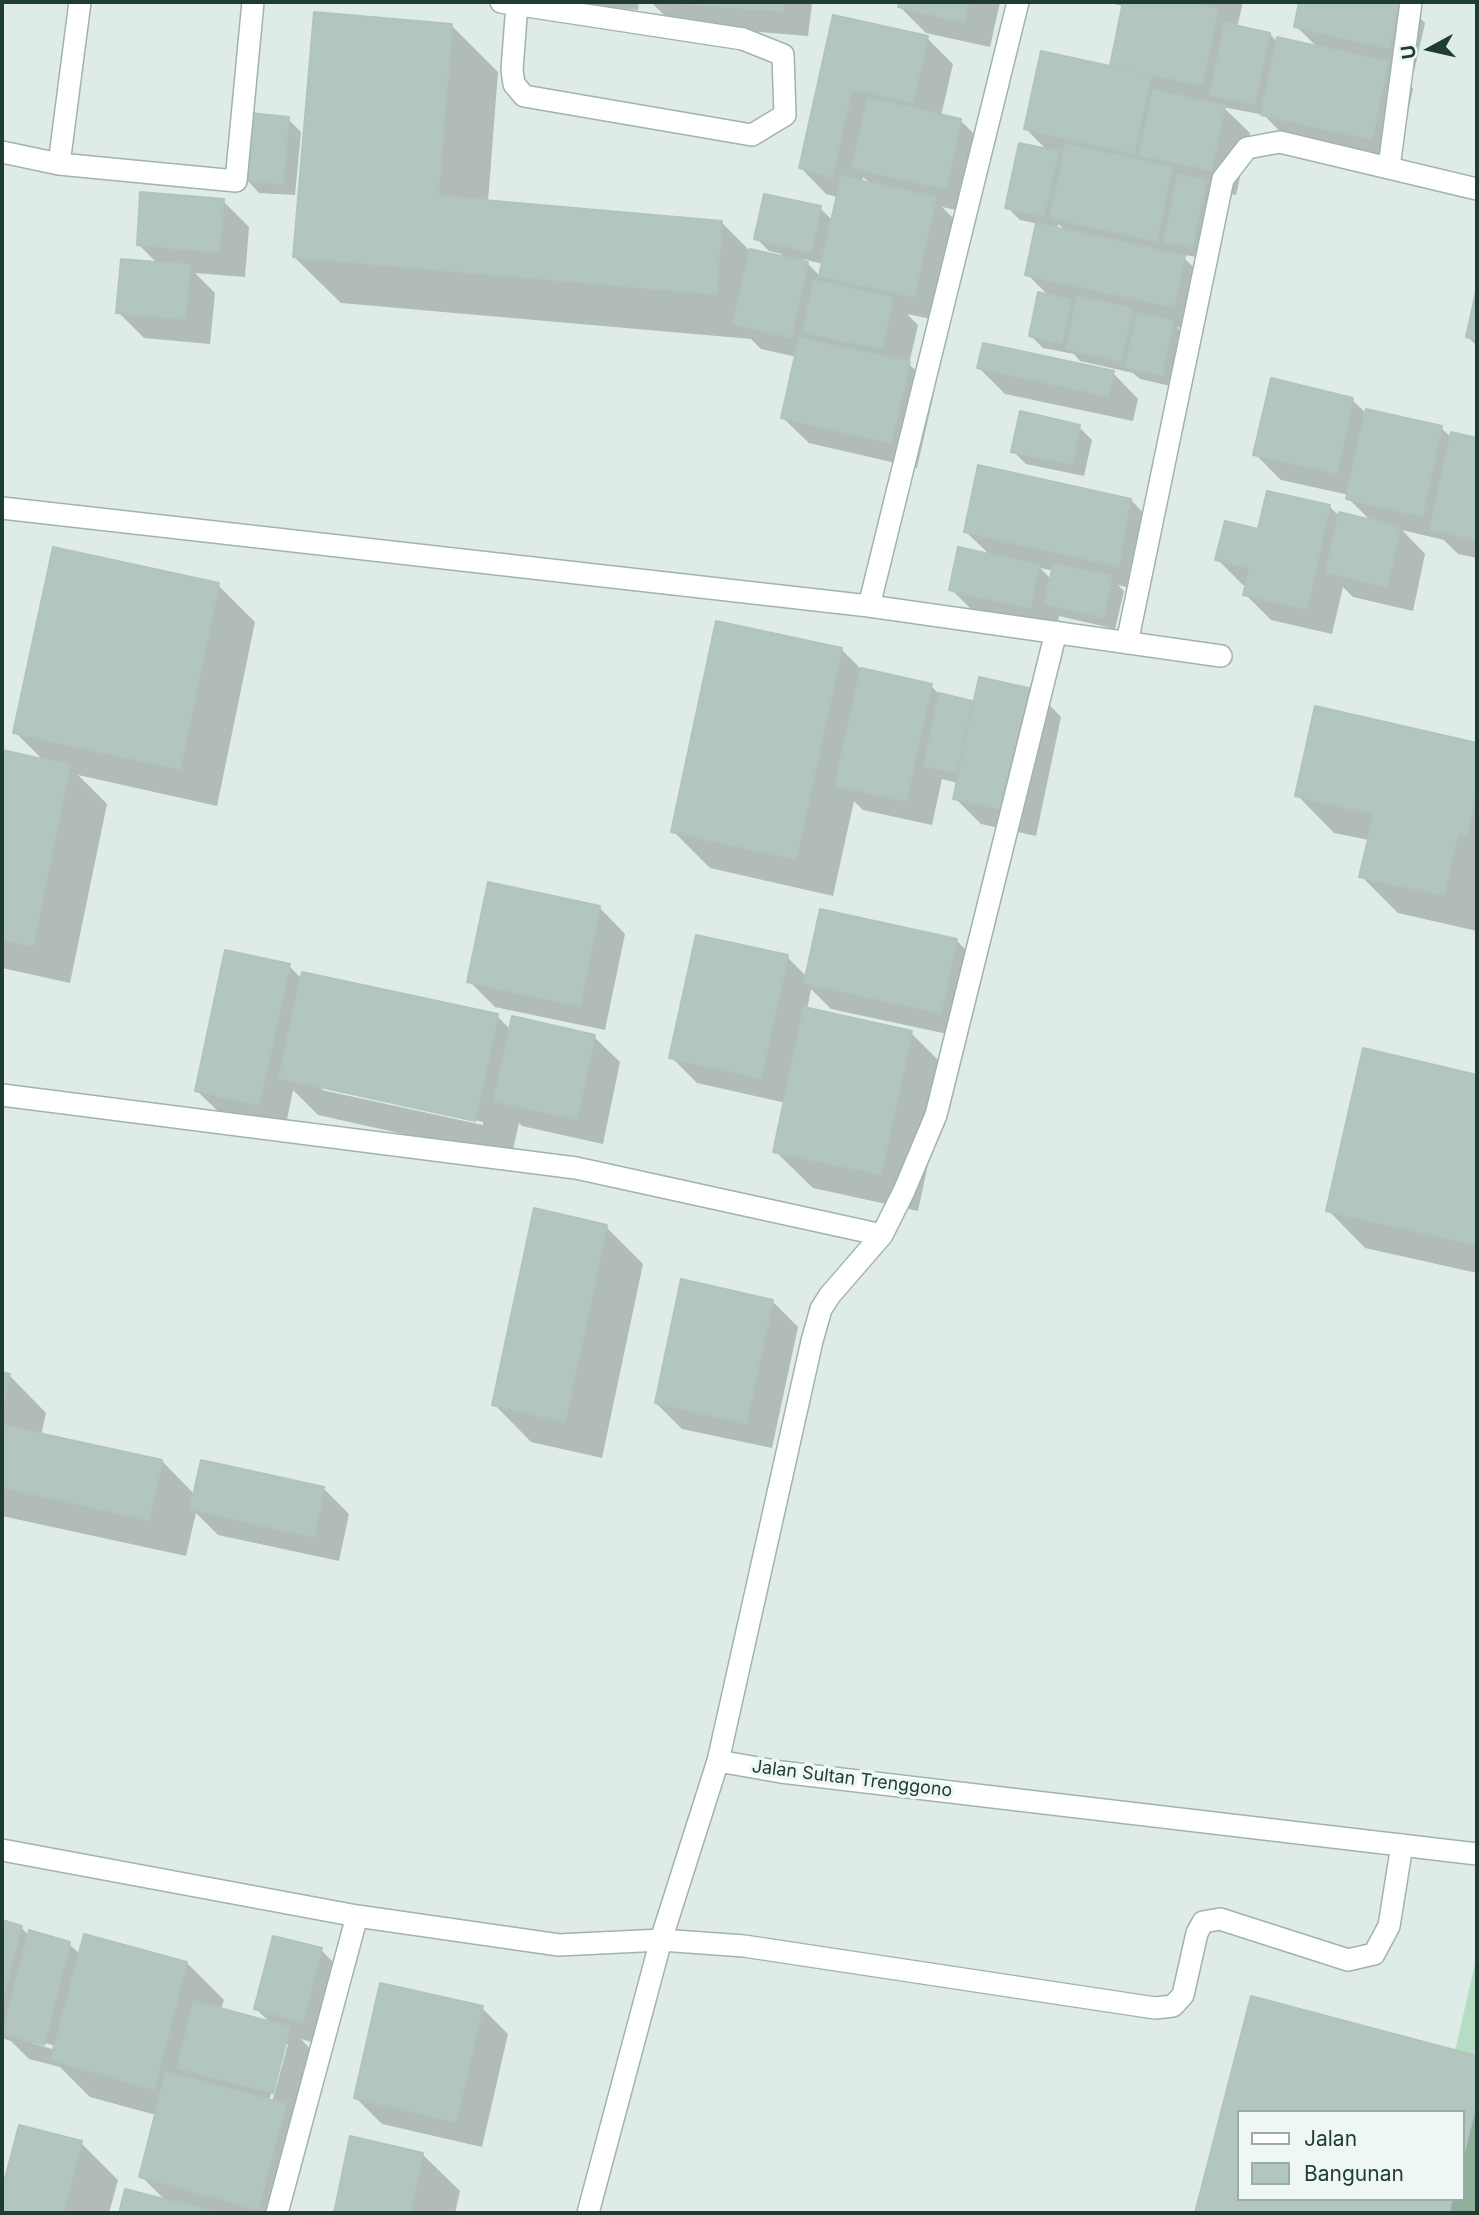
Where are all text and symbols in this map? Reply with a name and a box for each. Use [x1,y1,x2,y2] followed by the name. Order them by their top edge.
[1395,14,1465,84] north arrow
[1396,44,1421,60] text: U
[751,1756,953,1802] street label: Jalan Sultan Trenggono
[1238,2110,1465,2201] legend
[1304,2126,1357,2151] text: Jalan
[1304,2161,1404,2186] text: Bangunan

